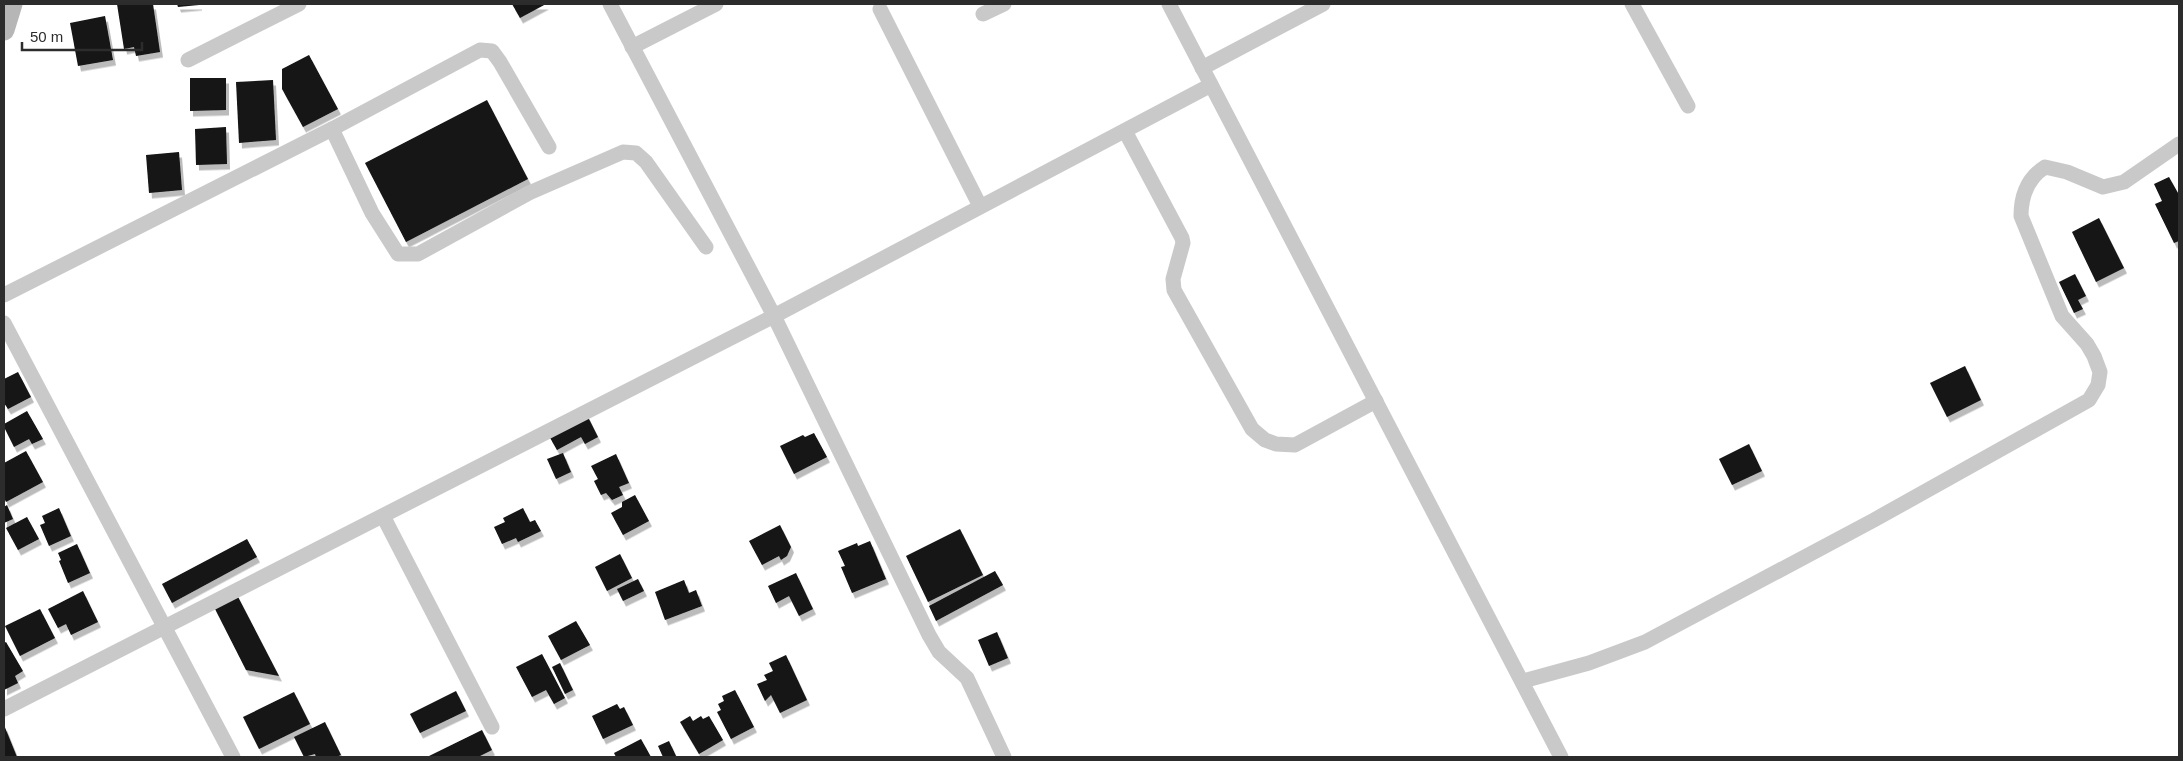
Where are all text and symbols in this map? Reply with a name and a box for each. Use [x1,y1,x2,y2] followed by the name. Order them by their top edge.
[22,20,142,52] scale bar
[30,28,63,45] text: 50 m

